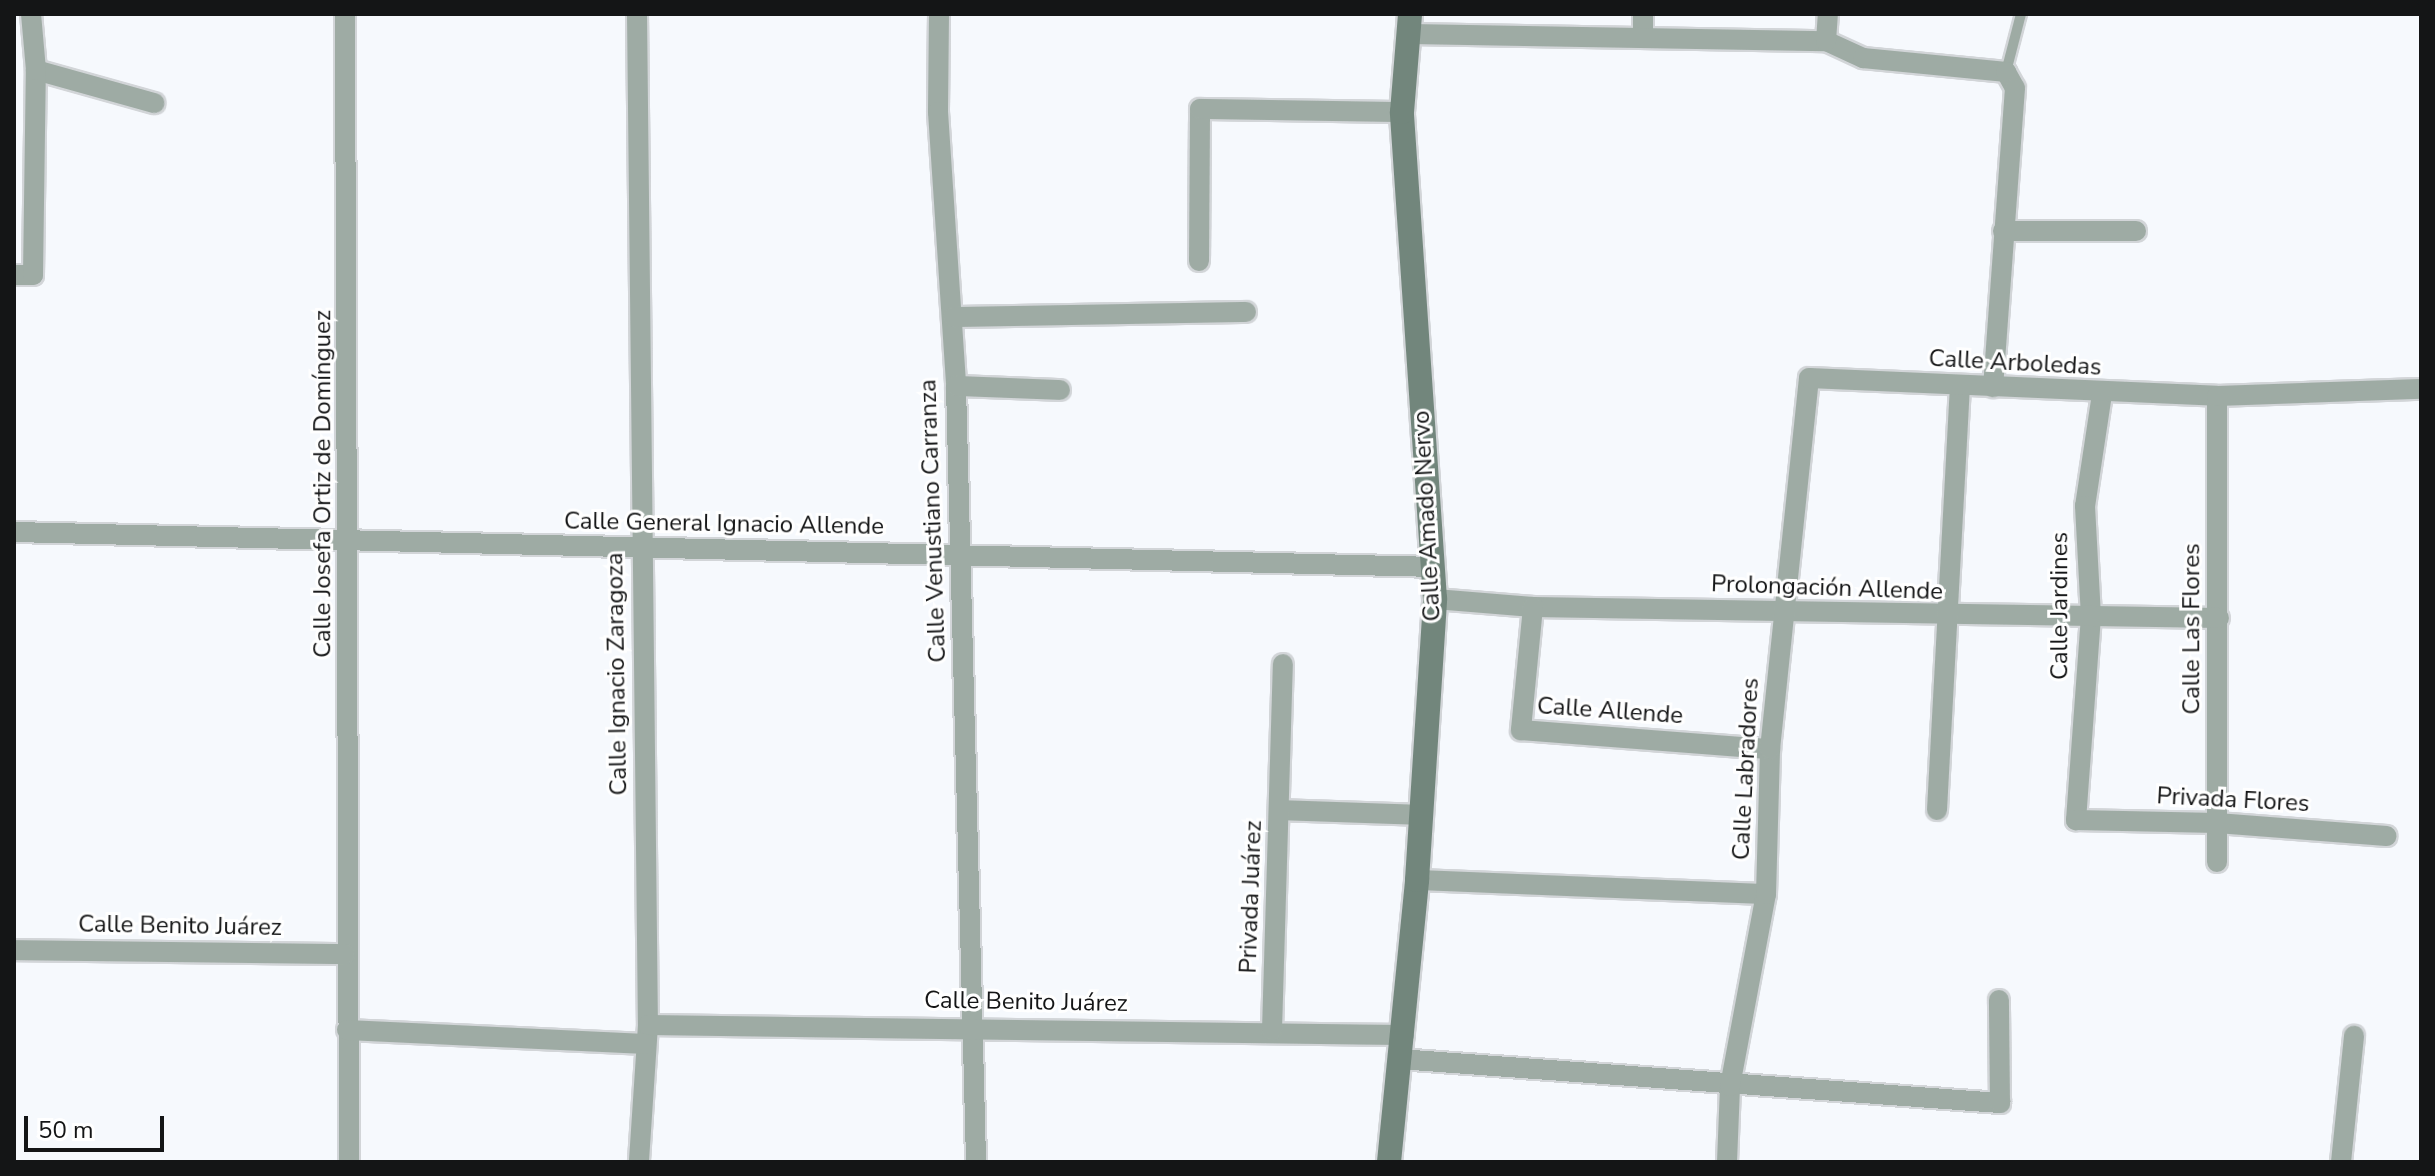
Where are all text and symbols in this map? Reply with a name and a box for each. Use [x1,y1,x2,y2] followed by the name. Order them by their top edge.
[309,310,337,658] street label: Calle Josefa Ortiz de Domínguez
[1928,344,2102,382] street label: Calle Arboledas
[914,379,952,663] street label: Calle Venustiano Carranza
[1407,410,1447,622] street label: Calle Amado Nervo
[564,507,884,541] street label: Calle General Ignacio Allende
[2046,532,2074,680] street label: Calle Jardines
[2178,543,2206,715] street label: Calle Las Flores
[600,552,634,796] street label: Calle Ignacio Zaragoza
[1711,570,1943,606] street label: Prolongación Allende
[1727,677,1765,861] street label: Calle Labradores
[1536,692,1684,730] street label: Calle Allende
[2156,782,2310,818] street label: Privada Flores
[1234,820,1268,974] street label: Privada Juárez
[78,910,282,942] street label: Calle Benito Juárez
[924,986,1128,1018] street label: Calle Benito Juárez
[28,1100,168,1150] scale bar
[38,1114,94,1146] text: 50 m

